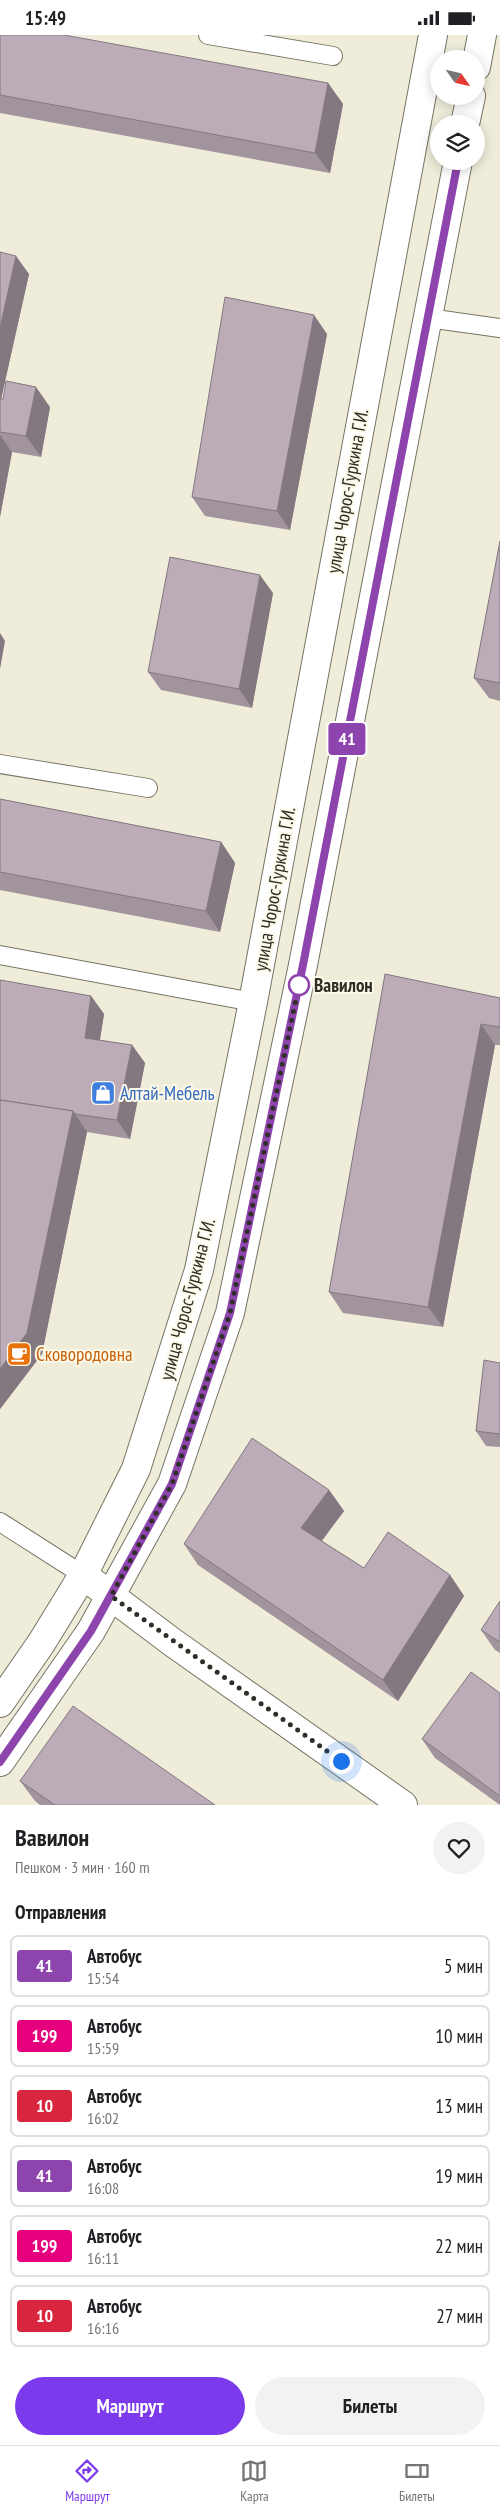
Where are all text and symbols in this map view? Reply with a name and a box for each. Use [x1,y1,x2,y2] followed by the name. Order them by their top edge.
[25,6,66,30] text: 15:49
[430,50,485,105] north arrow
[430,50,485,170] map controls
[430,115,485,170] button: layers
[321,407,373,575] street label: улица Чорос-Гуркина Г.И.
[324,723,370,755] line badge: 41
[338,727,356,750] text: 41
[248,805,300,973] street label: улица Чорос-Гуркина Г.И.
[314,973,373,997] place label: Вавилон
[288,974,310,996] marker: Вавилон
[90,1080,116,1106] shop icon: Алтай-Мебель
[120,1081,215,1105] place label: Алтай-Мебель
[154,1215,220,1383] street label: улица Чорос-Гуркина Г.И.
[6,1341,32,1367] cafe icon: Сковородовна
[36,1342,133,1366] place label: Сковородовна
[329,1749,354,1774] your location
[15,1822,89,1853] text: Вавилон
[433,1822,485,1874] button: heart
[15,1857,150,1877] text: Пешком · 3 мин · 160 m
[15,1900,106,1924] text: Отправления
[87,1944,142,1968] text: Автобус
[36,1954,53,1977] text: 41
[444,1954,483,1978] text: 5 мин
[87,1968,119,1988] text: 15:54
[87,2014,142,2038] text: Автобус
[32,2024,57,2047] text: 199
[435,2024,483,2048] text: 10 мин
[87,2038,119,2058] text: 15:59
[87,2084,142,2108] text: Автобус
[36,2094,53,2117] text: 10
[435,2094,483,2118] text: 13 мин
[87,2108,119,2128] text: 16:02
[87,2154,142,2178] text: Автобус
[36,2164,53,2187] text: 41
[435,2164,483,2188] text: 19 мин
[87,2178,119,2198] text: 16:08
[87,2224,142,2248] text: Автобус
[32,2234,57,2257] text: 199
[435,2234,483,2258] text: 22 мин
[87,2248,119,2268] text: 16:11
[87,2294,142,2318] text: Автобус
[36,2304,53,2327] text: 10
[436,2304,483,2328] text: 27 мин
[87,2318,119,2338] text: 16:16
[15,2377,245,2435] button: Маршрут
[255,2377,485,2435] button: Билеты
[65,2457,110,2505] tab: Маршрут
[240,2457,269,2505] tab: Карта
[399,2457,435,2505] tab: Билеты

